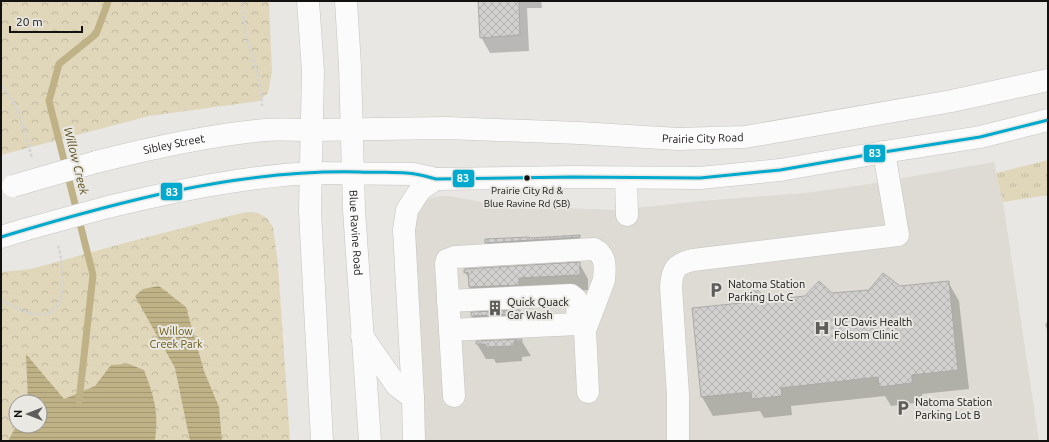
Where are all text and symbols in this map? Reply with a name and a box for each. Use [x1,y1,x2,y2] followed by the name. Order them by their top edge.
[10,8,82,34] scale bar
[16,15,43,28] text: 20 m
[62,126,91,197] water label: Willow Creek
[662,131,744,145] street label: Prairie City Road
[142,132,206,156] street label: Sibley Street
[863,144,886,163] line badge: 83
[869,147,881,159] text: 83
[452,169,475,188] line badge: 83
[457,172,469,184] text: 83
[522,173,532,183] marker: Prairie City Rd & Blue Ravine Rd (SB)
[160,182,183,201] line badge: 83
[484,185,570,209] place label: Prairie City Rd & Blue Ravine Rd (SB)
[166,186,178,198] text: 83
[347,190,365,276] street label: Blue Ravine Road
[728,278,805,303] place label: Natoma Station Parking Lot C
[707,281,725,299] parking icon: Natoma Station Parking Lot C
[507,296,569,321] place label: Quick Quack Car Wash
[486,299,504,317] building icon: Quick Quack Car Wash
[834,316,912,341] place label: UC Davis Health Folsom Clinic
[813,319,831,337] hospital icon: UC Davis Health Folsom Clinic
[150,325,203,350] park label: Willow Creek Park
[8,394,48,434] north arrow
[915,396,992,421] place label: Natoma Station Parking Lot B
[894,399,912,417] parking icon: Natoma Station Parking Lot B
[12,410,24,418] text: N

